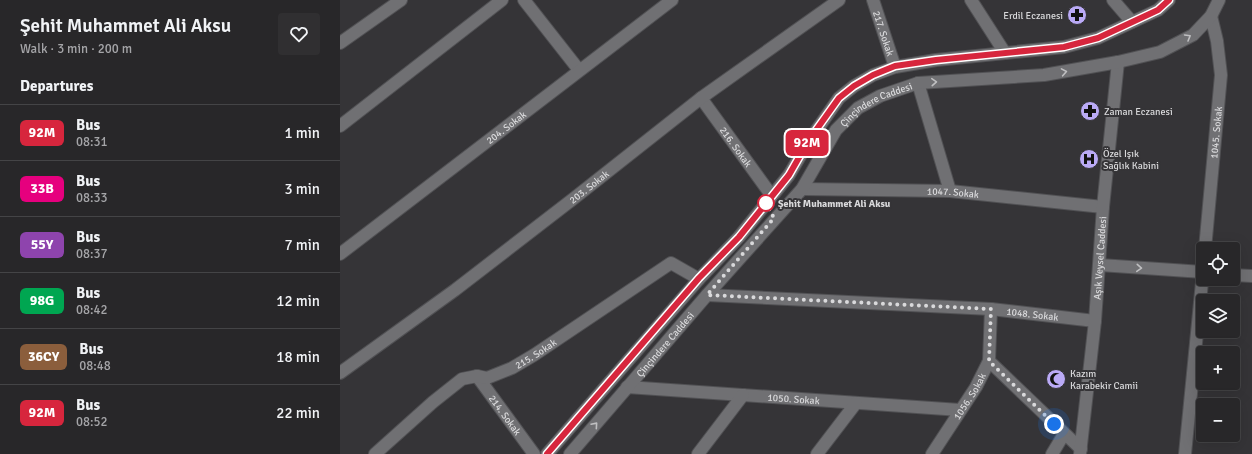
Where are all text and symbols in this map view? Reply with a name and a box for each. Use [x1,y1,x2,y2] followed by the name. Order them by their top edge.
[1066,4,1088,26] pharmacy icon: Erdil Eczanesi
[870,9,896,58] street label: 217. Sokak
[1003,10,1063,22] place label: Erdil Eczanesi
[278,13,320,55] button: heart
[20,14,231,38] text: Şehit Muhammet Ali Aksu
[1184,35,1191,42] one-way arrow
[20,41,132,57] text: Walk · 3 min · 200 m
[1061,68,1067,77] one-way arrow
[20,77,93,95] text: Departures
[931,78,937,86] one-way arrow
[838,80,914,130] street label: Çinçindere Caddesi
[1079,100,1101,122] pharmacy icon: Zaman Eczanesi
[1104,106,1173,118] place label: Zaman Eczanesi
[1208,106,1225,159] street label: 1045. Sokak
[484,109,529,147] street label: 204. Sokak
[76,116,100,134] text: Bus
[29,124,55,141] text: 92M
[284,124,320,142] text: 1 min
[717,125,754,170] street label: 216. Sokak
[784,130,830,156] line badge: 92M
[76,134,108,150] text: 08:31
[794,134,820,151] text: 92M
[1078,148,1100,170] hospital icon: Özel Işık Sağlık Kabini
[1103,148,1159,172] place label: Özel Işık Sağlık Kabini
[567,168,612,207] street label: 203. Sokak
[76,172,100,190] text: Bus
[30,180,54,197] text: 33B
[284,180,320,198] text: 3 min
[927,186,980,201] street label: 1047. Sokak
[76,190,108,206] text: 08:33
[757,194,775,212] marker: Şehit Muhammet Ali Aksu
[778,198,891,210] place label: Şehit Muhammet Ali Aksu
[1092,216,1109,300] street label: Aşık Veysel Caddesi
[76,228,100,246] text: Bus
[31,236,53,253] text: 55Y
[284,236,320,254] text: 7 min
[1196,242,1240,442] map controls
[1196,242,1240,286] button: locate
[76,246,108,262] text: 08:37
[1136,263,1142,272] one-way arrow
[76,284,100,302] text: Bus
[30,292,54,309] text: 98G
[276,292,320,310] text: 12 min
[1196,294,1240,338] button: layers
[76,302,108,318] text: 08:42
[1006,306,1059,324] street label: 1048. Sokak
[634,310,697,380] street label: Çinçindere Caddesi
[513,337,559,372] street label: 215. Sokak
[79,340,103,358] text: Bus
[1196,346,1240,390] button: +
[28,348,59,365] text: 36CY
[276,348,320,366] text: 18 min
[79,358,111,374] text: 08:48
[1045,368,1067,390] mosque icon: Kazım Karabekir Camii
[1070,368,1138,392] place label: Kazım Karabekir Camii
[951,371,989,422] street label: 1056. Sokak
[767,392,820,407] street label: 1050. Sokak
[486,393,523,438] street label: 214. Sokak
[76,396,100,414] text: Bus
[1196,398,1240,442] button: −
[29,404,55,421] text: 92M
[276,404,320,422] text: 22 min
[76,414,108,430] text: 08:52
[1044,414,1064,434] your location
[591,422,598,429] one-way arrow

